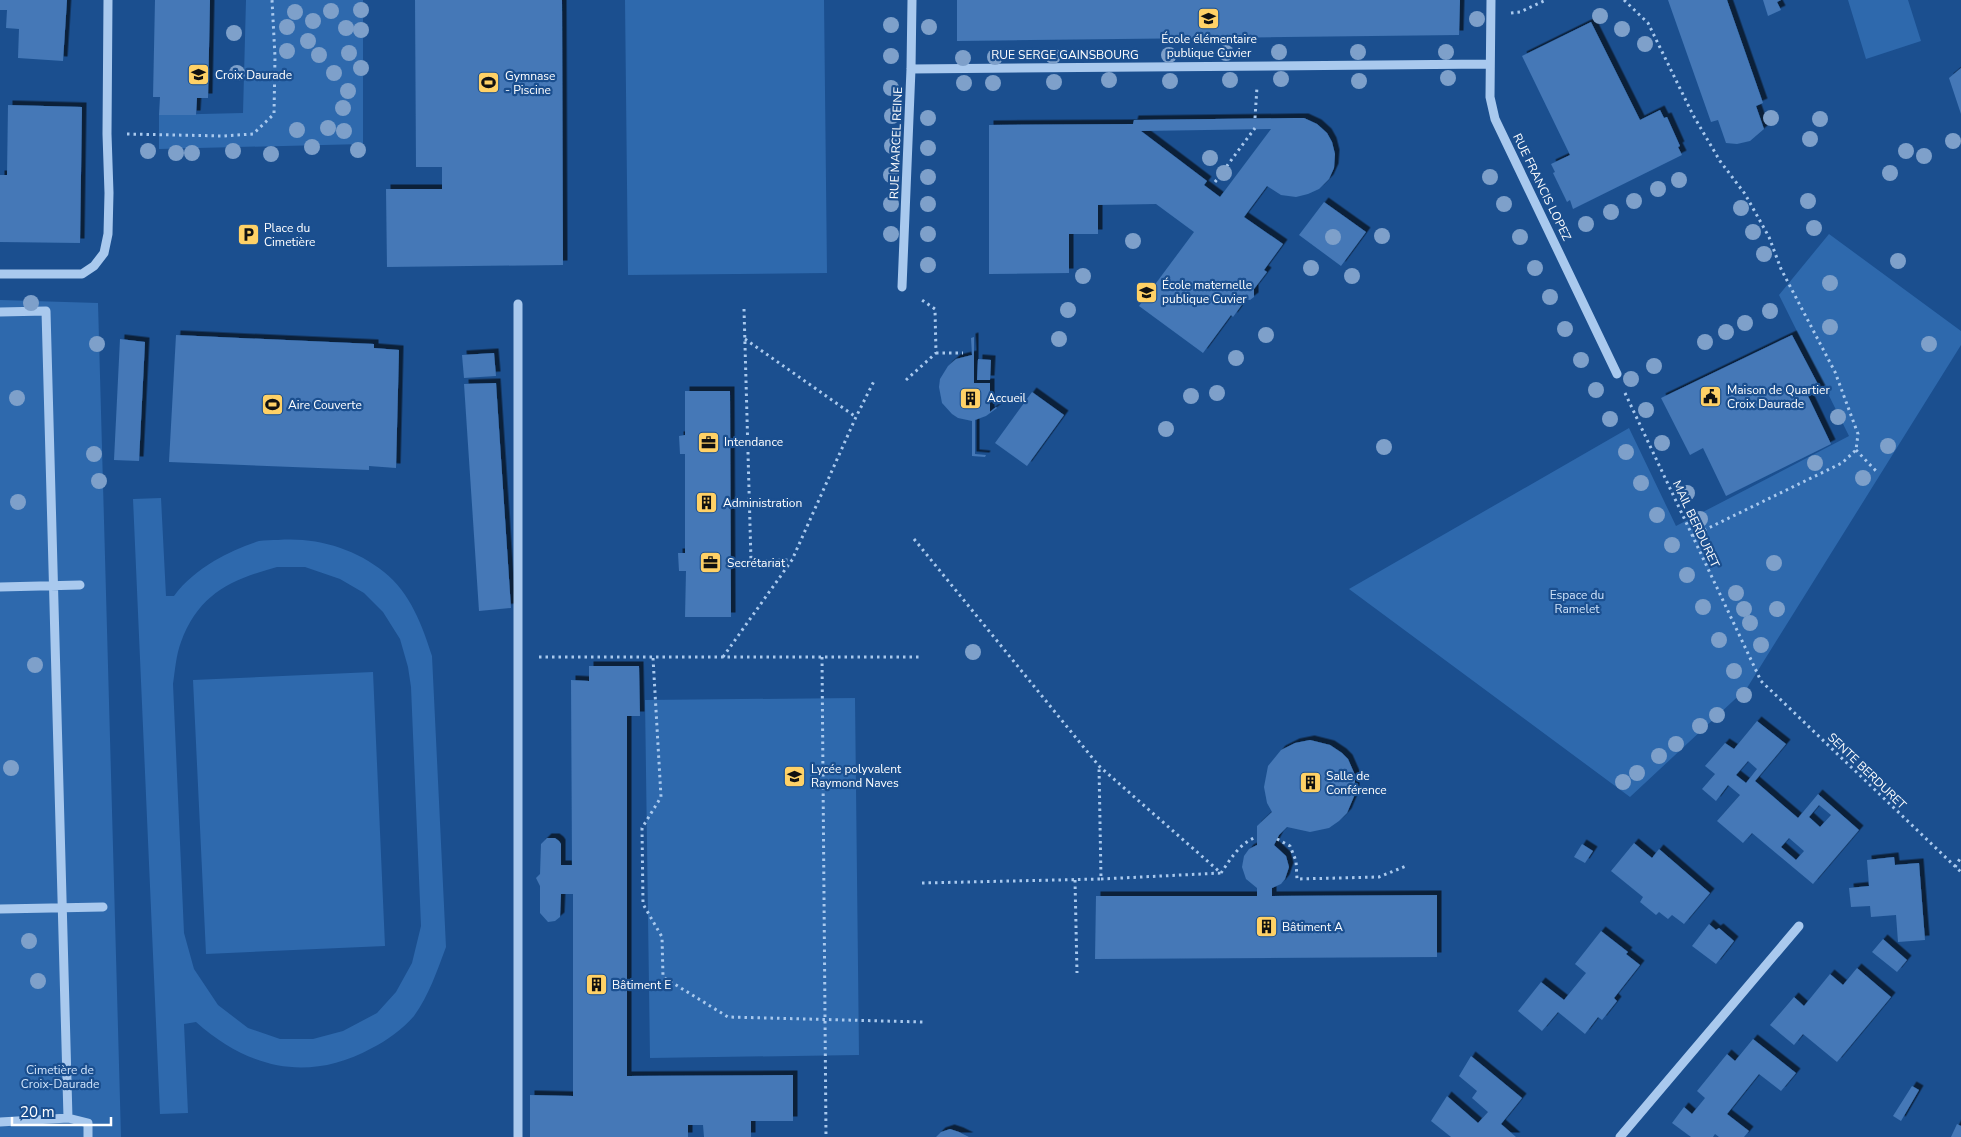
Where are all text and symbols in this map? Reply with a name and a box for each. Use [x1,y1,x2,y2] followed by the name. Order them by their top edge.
[1197,6,1221,30] school or university icon: École élémentaire publique Cuvier
[1161,31,1257,61] place label: École élémentaire publique Cuvier
[991,47,1139,63] street label: RUE SERGE GAINSBOURG
[187,63,211,87] school or university icon: Croix Daurade
[215,67,292,83] place label: Croix Daurade
[505,68,555,98] place label: Gymnase - Piscine
[477,71,501,95] sports icon: Gymnase - Piscine
[886,87,906,199] street label: RUE MARCEL REINE
[1509,131,1575,243] street label: RUE FRANCIS LOPEZ
[264,220,315,250] place label: Place du Cimetière
[236,223,260,247] parking icon: Place du Cimetière
[1162,277,1252,307] place label: École maternelle publique Cuvier
[1134,280,1158,304] school or university icon: École maternelle publique Cuvier
[1727,382,1830,412] place label: Maison de Quartier Croix Daurade
[1699,385,1723,409] public building icon: Maison de Quartier Croix Daurade
[959,386,983,410] building icon: Accueil
[987,390,1027,406] place label: Accueil
[260,393,284,417] sports icon: Aire Couverte
[288,397,362,413] place label: Aire Couverte
[696,430,720,454] office icon: Intendance
[724,434,783,450] place label: Intendance
[1669,478,1724,571] street label: MAIL BERDURET
[695,491,719,515] building icon: Administration
[723,495,802,511] place label: Administration
[699,551,723,575] office icon: Secrétariat
[727,555,786,571] place label: Secrétariat
[1550,587,1604,617] park label: Espace du Ramelet
[1824,729,1910,813] street label: SENTE BERDURET
[811,761,902,791] place label: Lycée polyvalent Raymond Naves
[783,764,807,788] school or university icon: Lycée polyvalent Raymond Naves
[1326,768,1387,798] place label: Salle de Conférence
[1298,771,1322,795] building icon: Salle de Conférence
[1254,915,1278,939] building icon: Bâtiment A
[1282,919,1343,935] place label: Bâtiment A
[584,973,608,997] building icon: Bâtiment E
[612,977,671,993] place label: Bâtiment E
[21,1062,99,1092] park label: Cimetière de Croix-Daurade
[12,1094,111,1126] scale bar
[20,1102,55,1122] text: 20 m

